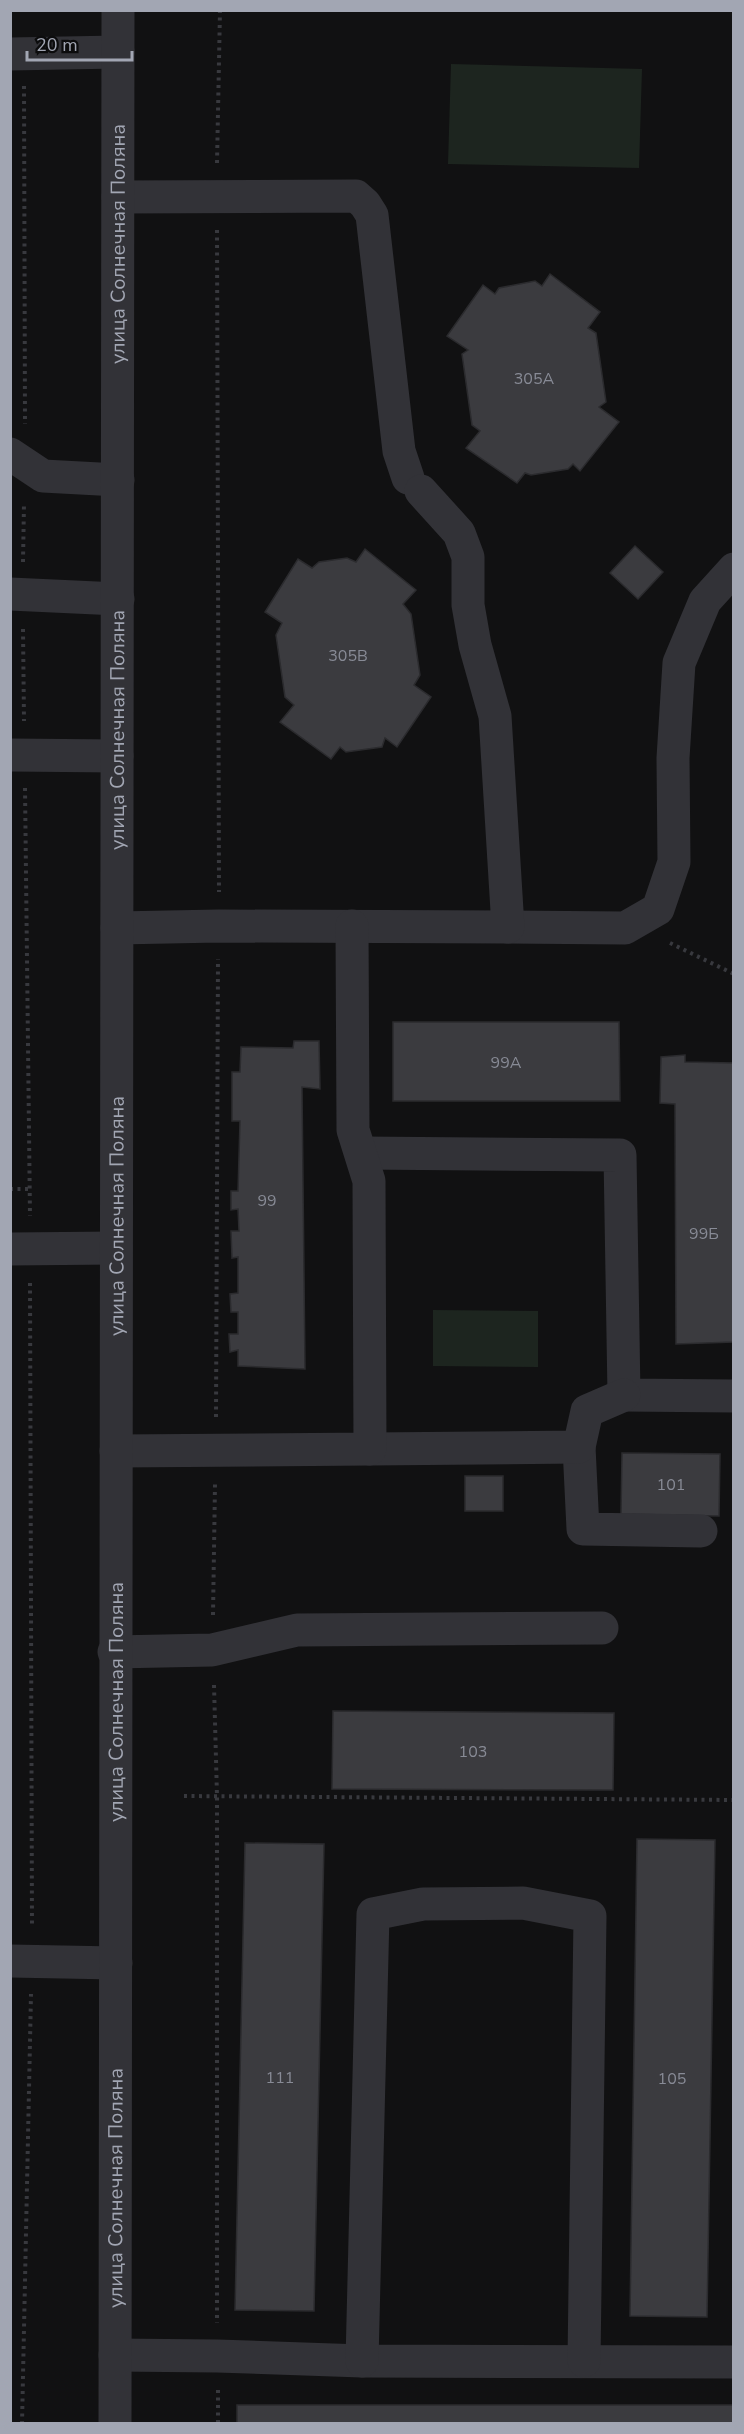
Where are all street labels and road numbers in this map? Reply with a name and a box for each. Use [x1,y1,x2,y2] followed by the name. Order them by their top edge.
[105,124,132,364] street label: улица Солнечная Поляна
[104,610,131,850] street label: улица Солнечная Поляна
[103,1096,131,1336] street label: улица Солнечная Поляна
[103,1582,130,1822] street label: улица Солнечная Поляна
[102,2068,129,2308] street label: улица Солнечная Поляна

